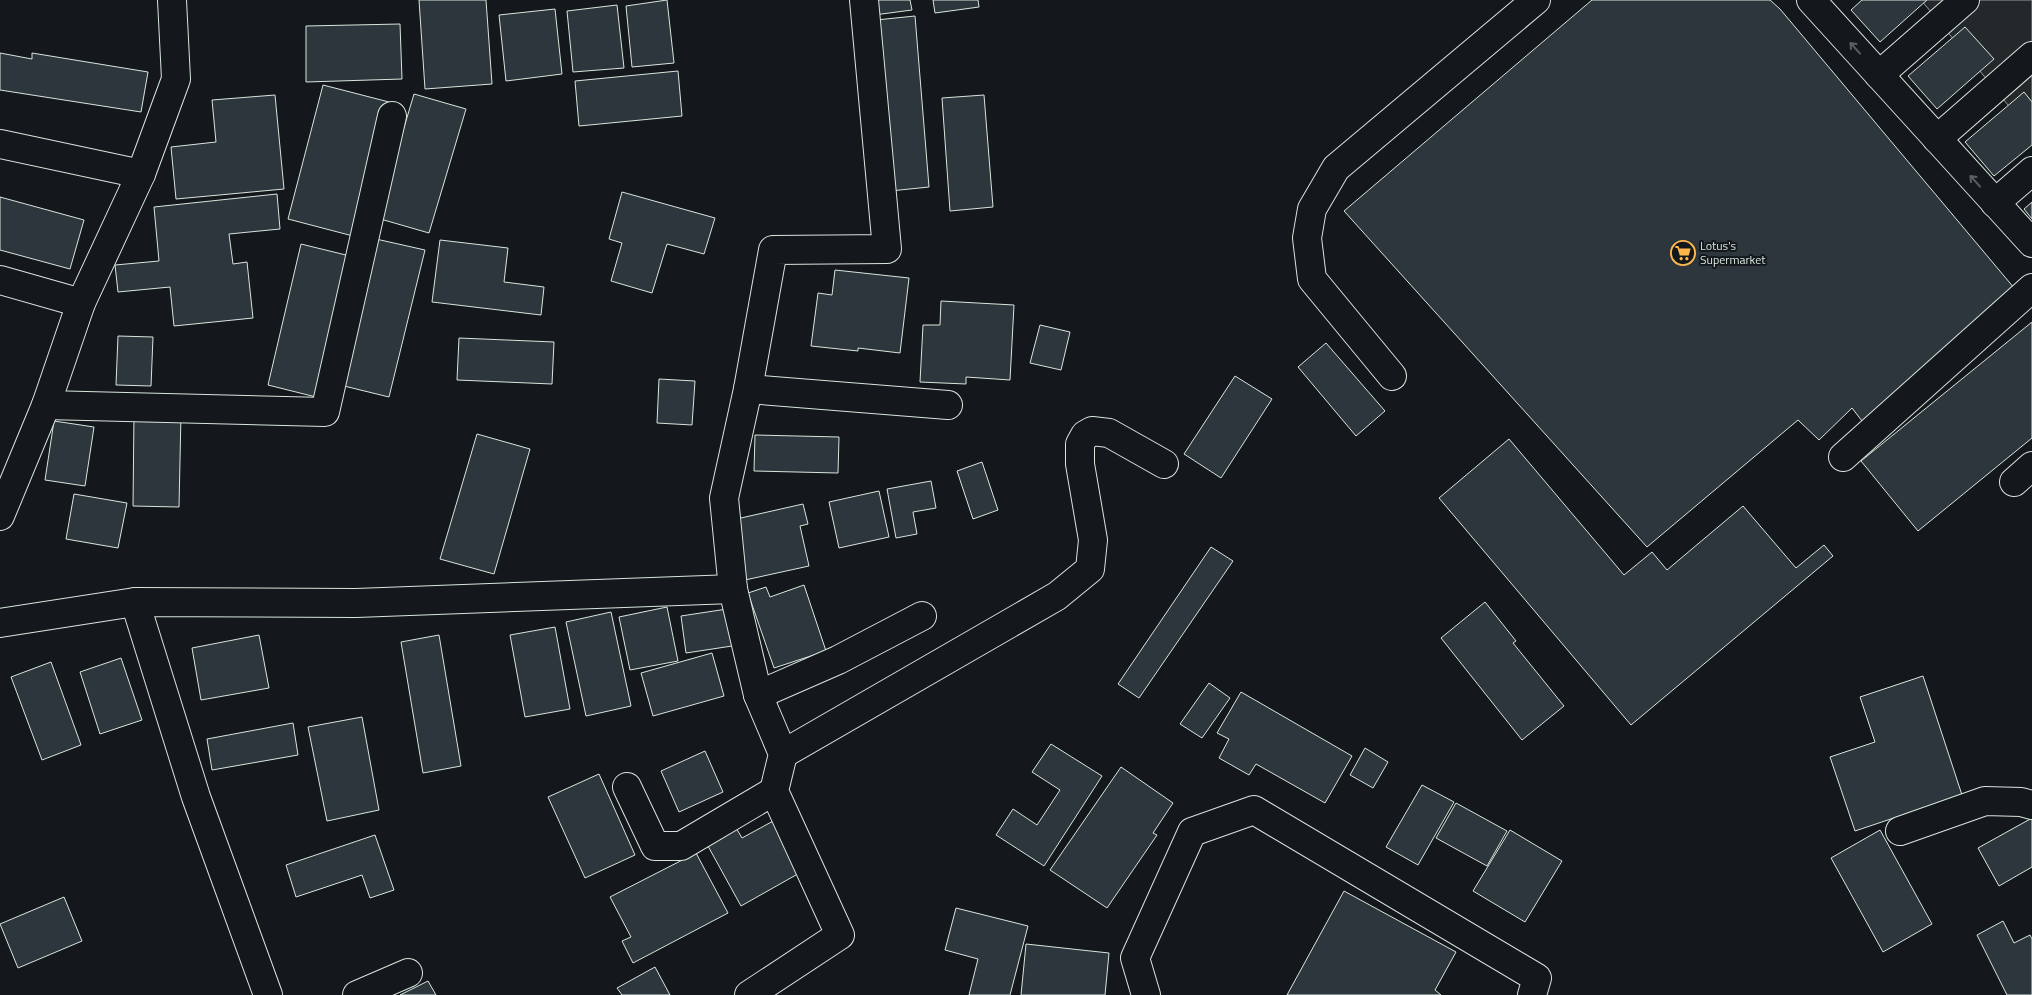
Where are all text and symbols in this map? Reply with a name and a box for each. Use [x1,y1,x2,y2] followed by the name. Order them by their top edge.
[1849,41,1860,54] one-way arrow
[1970,175,1981,188] one-way arrow
[1700,236,1766,269] place label: Lotus's Supermarket
[1670,240,1696,266] supermarket icon: Lotus's Supermarket

